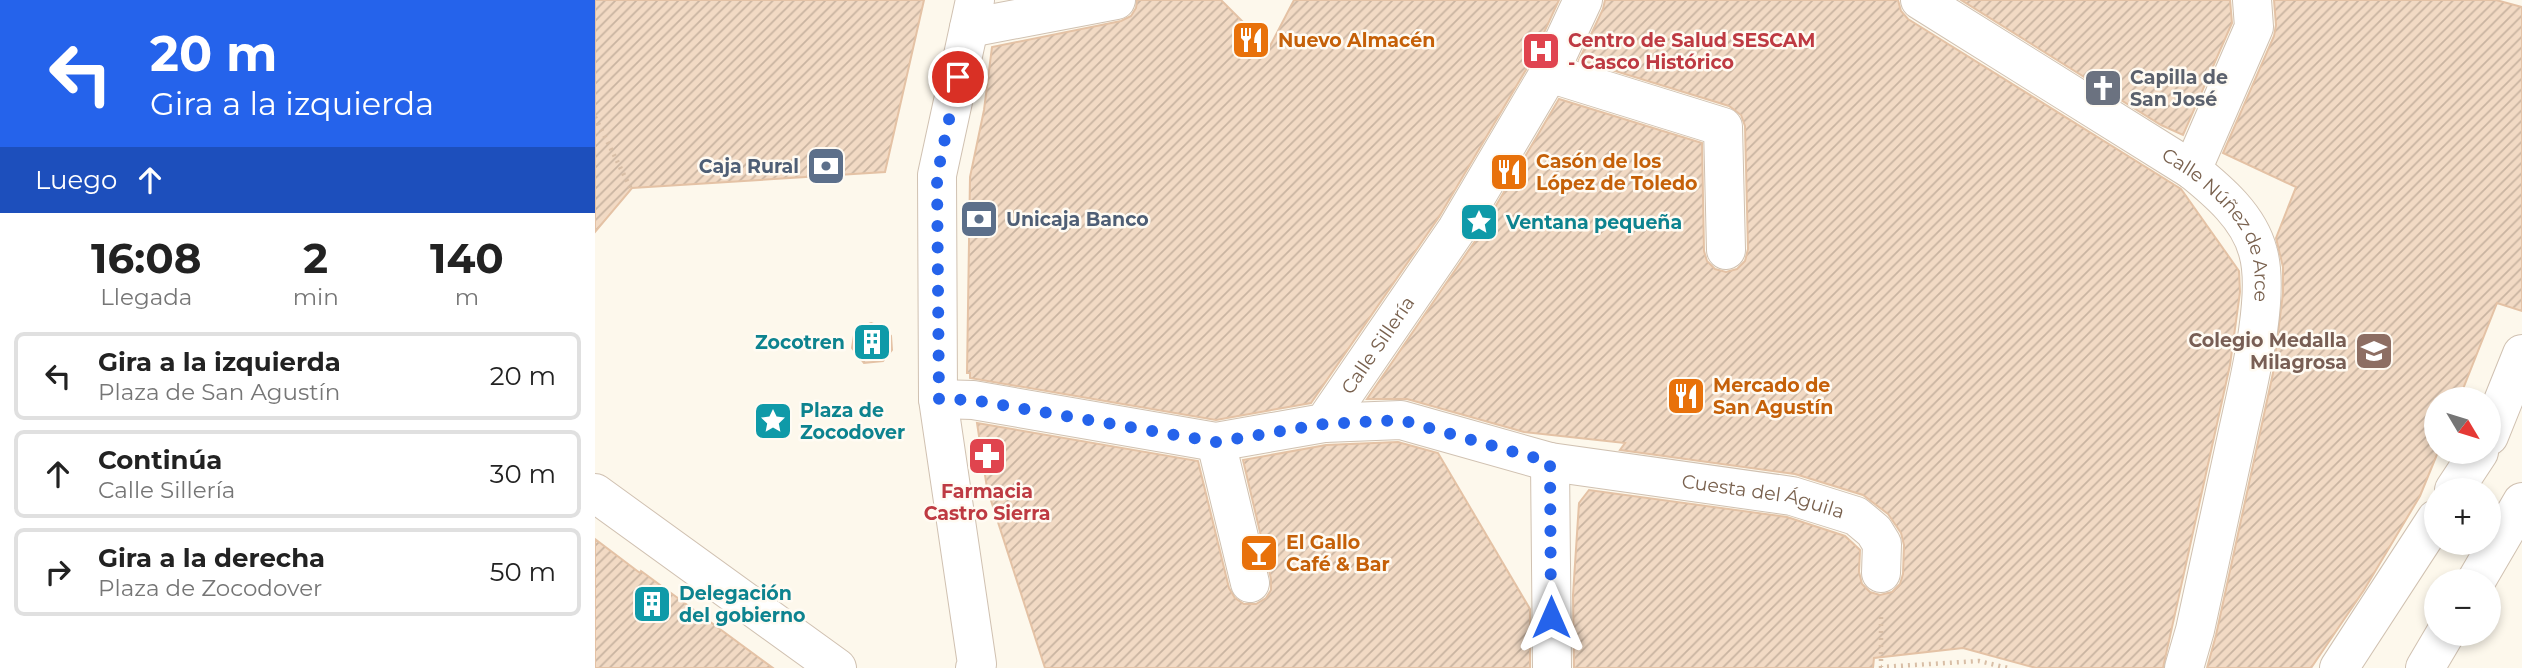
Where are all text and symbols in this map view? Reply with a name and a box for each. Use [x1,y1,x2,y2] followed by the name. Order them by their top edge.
[1230,19,1272,61] restaurant icon: Nuevo Almacén
[150,24,277,83] text: 20 m
[35,28,126,119] icon: left
[1278,29,1435,52] place label: Nuevo Almacén
[1568,29,1815,74] place label: Centro de Salud SESCAM - Casco Histórico
[1520,30,1562,72] hospital icon: Centro de Salud SESCAM - Casco Histórico
[928,47,988,107] pin
[939,58,977,96] icon: arrive
[2130,66,2228,111] place label: Capilla de San José
[2082,67,2124,109] church icon: Capilla de San José
[150,84,434,123] text: Gira a la izquierda
[2158,143,2273,303] street label: Calle Núñez de Arce
[805,145,847,187] bank icon: Caja Rural
[1536,150,1698,195] place label: Casón de los López de Toledo
[1488,151,1530,193] restaurant icon: Casón de los López de Toledo
[699,155,799,178] place label: Caja Rural
[131,161,169,199] icon: ahead
[35,164,117,196] text: Luego
[958,198,1000,240] bank icon: Unicaja Banco
[1458,201,1500,243] place icon: Ventana pequeña
[1006,208,1149,231] place label: Unicaja Banco
[1505,211,1682,234] place label: Ventana pequeña
[91,232,202,284] text: 16:08
[303,232,328,284] text: 2
[430,232,504,284] text: 140
[100,283,192,311] text: Llegada
[293,283,339,311] text: min
[455,283,479,311] text: m
[1336,292,1419,398] street label: Calle Sillería
[851,321,893,363] building icon: Zocotren
[2188,329,2347,374] place label: Colegio Medalla Milagrosa
[2353,330,2395,372] school or university icon: Colegio Medalla Milagrosa
[755,331,845,354] place label: Zocotren
[98,346,341,378] text: Gira a la izquierda
[39,357,77,395] icon: left
[490,360,556,392] text: 20 m
[1713,374,1833,419] place label: Mercado de San Agustín
[1665,375,1707,417] restaurant icon: Mercado de San Agustín
[98,378,340,406] text: Plaza de San Agustín
[2424,387,2501,464] north arrow
[2424,387,2501,646] map controls
[800,399,905,444] place label: Plaza de Zocodover
[752,400,794,442] place icon: Plaza de Zocodover
[966,435,1008,477] pharmacy icon: Farmacia Castro Sierra
[98,444,222,476] text: Continúa
[39,455,77,493] icon: ahead
[490,458,556,490] text: 30 m
[1680,469,1847,523] street label: Cuesta del Águila
[98,476,235,504] text: Calle Sillería
[2424,478,2501,555] button: +
[924,480,1050,525] place label: Farmacia Castro Sierra
[1286,531,1390,576] place label: El Gallo Café & Bar
[1238,532,1280,574] bar icon: El Gallo Café & Bar
[98,542,325,574] text: Gira a la derecha
[39,553,77,591] icon: right
[490,556,556,588] text: 50 m
[2424,569,2501,646] button: −
[98,574,322,602] text: Plaza de Zocodover
[1514,580,1588,654] position arrow
[679,582,806,627] place label: Delegación del gobierno
[631,583,673,625] building icon: Delegación del gobierno

